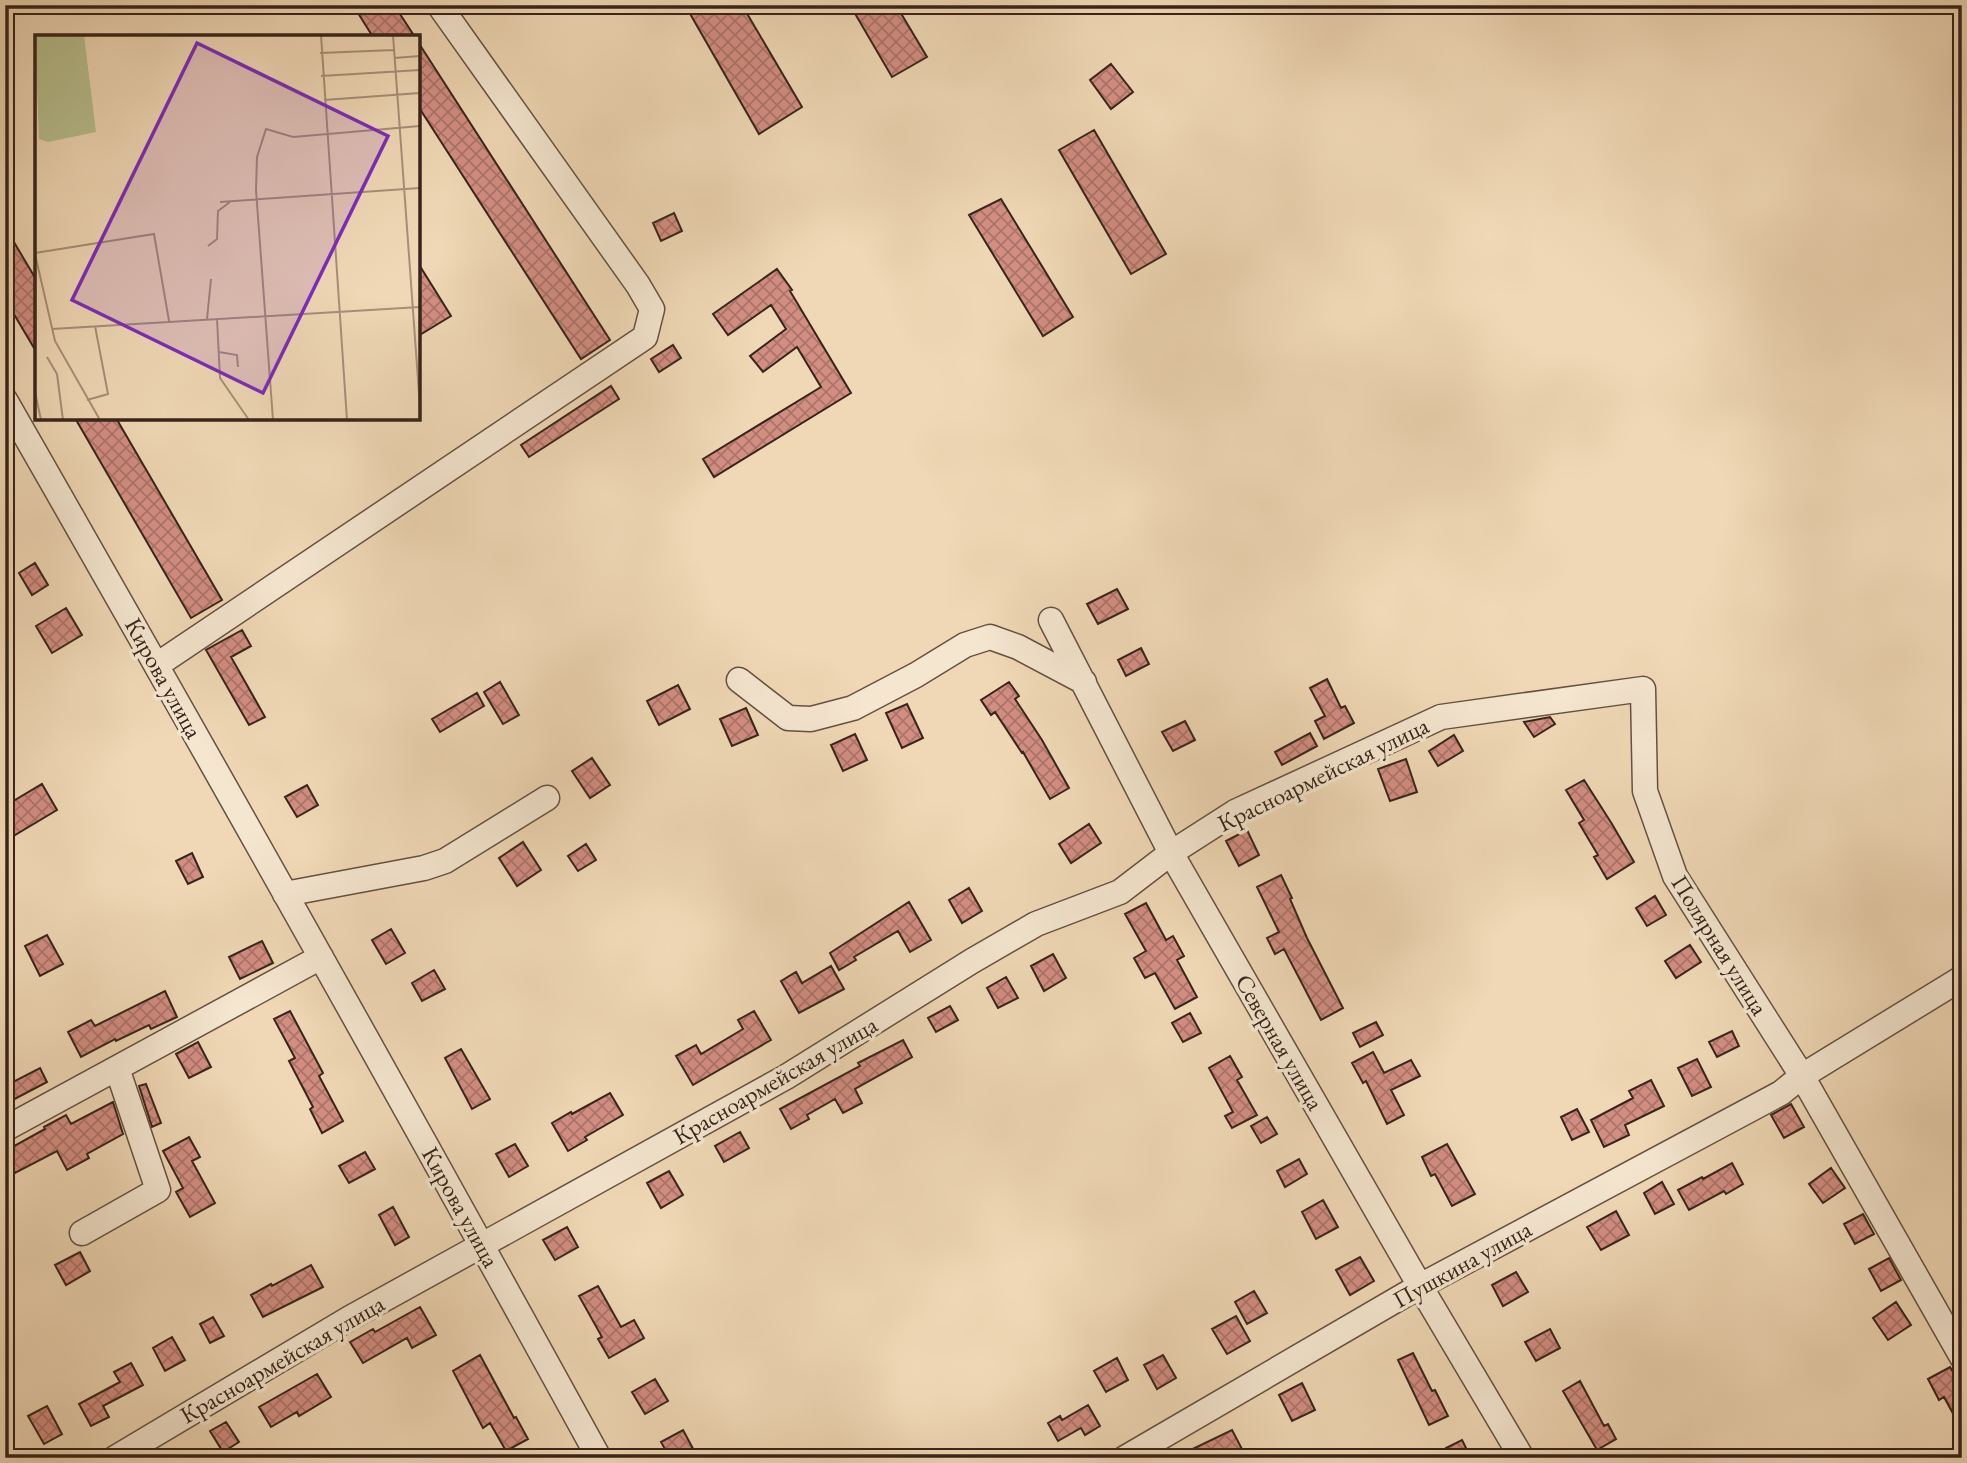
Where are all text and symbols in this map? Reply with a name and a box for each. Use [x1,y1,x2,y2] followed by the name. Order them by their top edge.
[35,35,420,420] inset map
[118,612,210,744] street label: Кирова улица
[1212,709,1434,839] street label: Красноармейская улица
[1665,869,1776,1021] street label: Полярная улица
[1229,968,1332,1116] street label: Северная улица
[667,1009,883,1151] street label: Красноармейская улица
[415,1141,507,1273] street label: Кирова улица
[1387,1213,1537,1315] street label: Пушкина улица
[174,1288,390,1430] street label: Красноармейская улица

